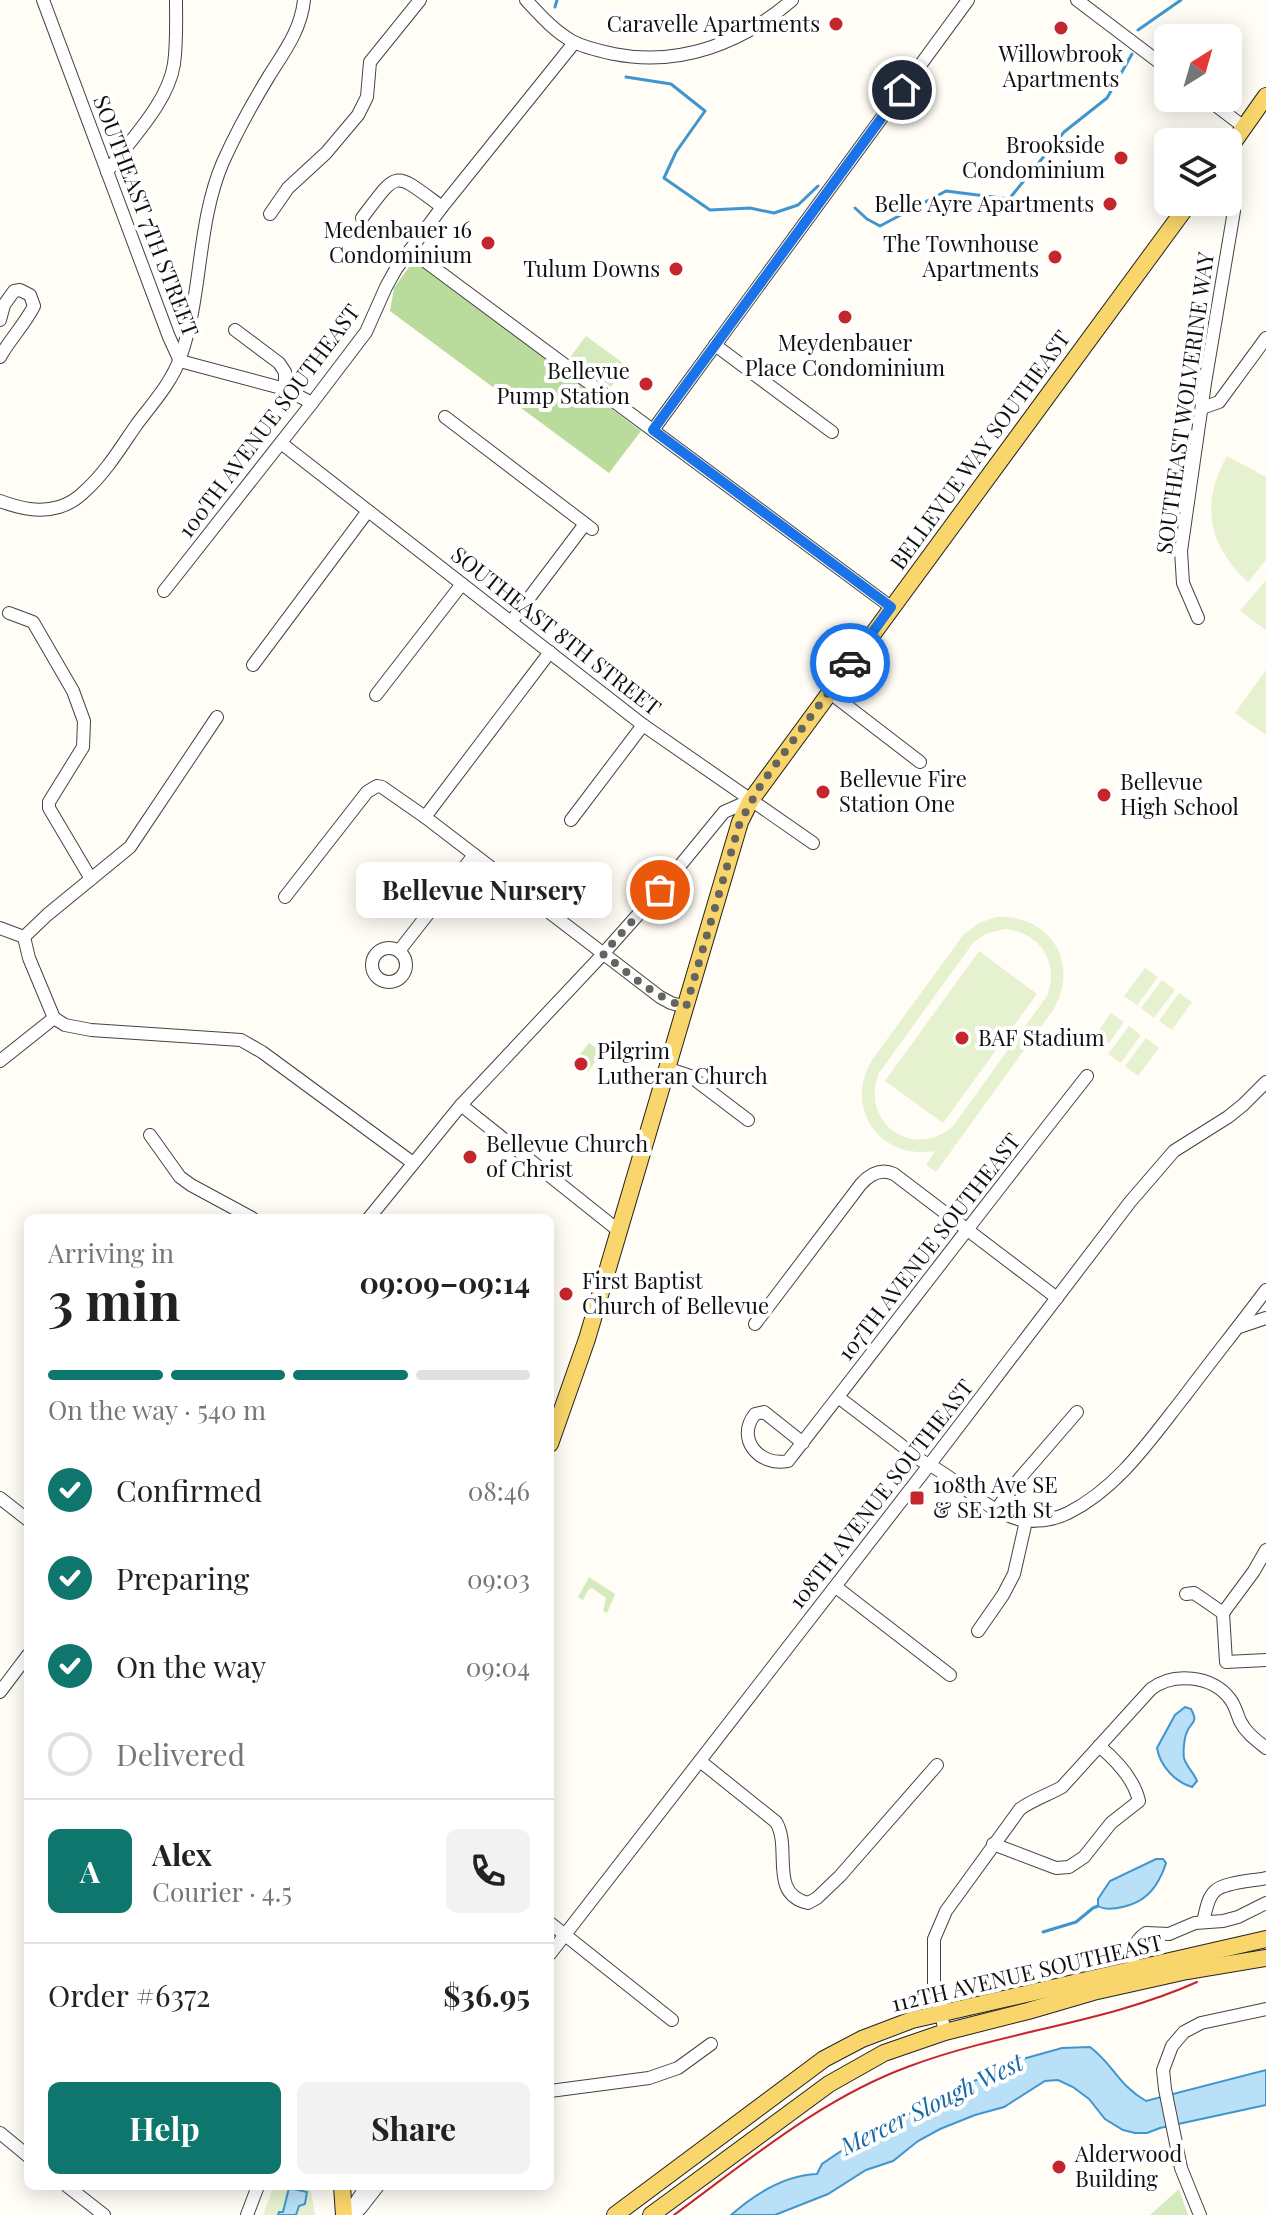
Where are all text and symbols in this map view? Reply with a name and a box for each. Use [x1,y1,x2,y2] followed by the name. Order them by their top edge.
[607,8,820,38] place label: Caravelle Apartments
[827,15,845,33] marker: Caravelle Apartments
[1052,19,1070,37] marker: Willowbrook Apartments
[1154,24,1242,112] north arrow
[1154,24,1242,216] map controls
[998,38,1123,93] place label: Willowbrook Apartments
[868,56,936,124] pin
[880,68,924,112] icon: home
[87,91,207,341] street label: SOUTHEAST 7TH STREET
[1154,128,1242,216] button: layers
[962,129,1105,184] place label: Brookside Condominium
[1112,149,1130,167] marker: Brookside Condominium
[874,188,1094,218] place label: Belle Ayre Apartments
[1101,195,1119,213] marker: Belle Ayre Apartments
[323,214,472,269] place label: Medenbauer 16 Condominium
[883,228,1039,283] place label: The Townhouse Apartments
[479,234,497,252] marker: Medenbauer 16 Condominium
[1046,248,1064,266] marker: The Townhouse Apartments
[1148,250,1220,556] street label: SOUTHEAST WOLVERINE WAY
[523,253,660,283] place label: Tulum Downs
[667,260,685,278] marker: Tulum Downs
[170,297,366,543] street label: 100TH AVENUE SOUTHEAST
[836,308,854,326] marker: Meydenbauer Place Condominium
[882,324,1076,575] street label: BELLEVUE WAY SOUTHEAST
[745,327,946,382] place label: Meydenbauer Place Condominium
[497,355,630,410] place label: Bellevue Pump Station
[637,375,655,393] marker: Bellevue Pump Station
[445,539,668,722] street label: SOUTHEAST 8TH STREET
[810,623,890,703] courier
[828,641,872,685] icon: car
[839,763,967,818] place label: Bellevue Fire Station One
[1120,766,1239,821] place label: Bellevue High School
[814,783,832,801] marker: Bellevue Fire Station One
[1095,786,1113,804] marker: Bellevue High School
[626,856,694,924] pin
[356,862,612,918] callout: Bellevue Nursery
[638,868,682,912] icon: bag
[382,872,586,907] text: Bellevue Nursery
[978,1022,1105,1052] place label: BAF Stadium
[953,1029,971,1047] marker: BAF Stadium
[597,1035,768,1090] place label: Pilgrim Lutheran Church
[572,1055,590,1073] marker: Pilgrim Lutheran Church
[830,1126,1027,1366] street label: 107TH AVENUE SOUTHEAST
[486,1128,648,1183] place label: Bellevue Church of Christ
[461,1148,479,1166] marker: Bellevue Church of Christ
[48,1235,174,1270] text: Arriving in
[359,1262,530,1302] text: 09:09–09:14
[48,1265,181,1334] text: 3 min
[582,1265,769,1320] place label: First Baptist Church of Bellevue
[557,1285,575,1303] marker: First Baptist Church of Bellevue
[781,1372,979,1614] street label: 108TH AVENUE SOUTHEAST
[48,1392,266,1427] text: On the way · 540 m
[48,1468,92,1512] icon: check
[933,1469,1058,1524] place label: 108th Ave SE & SE 12th St
[116,1470,262,1510] text: Confirmed
[468,1473,530,1508] text: 08:46
[908,1489,926,1507] marker: 108th Ave SE & SE 12th St
[48,1556,92,1600] icon: check
[116,1558,249,1598] text: Preparing
[467,1561,530,1596] text: 09:03
[48,1644,92,1688] icon: check
[116,1646,266,1686] text: On the way
[466,1649,530,1684] text: 09:04
[116,1734,245,1774] text: Delivered
[446,1829,530,1913] button: phone
[152,1834,212,1874] text: Alex
[80,1851,100,1891] text: A
[152,1874,292,1909] text: Courier · 4.5
[888,1926,1166,2018] street label: 112TH AVENUE SOUTHEAST
[48,1975,210,2015] text: Order #6372
[443,1975,530,2015] text: $36.95
[833,2045,1029,2162] water label: Mercer Slough West
[48,2082,281,2174] button: Help
[297,2082,530,2174] button: Share
[1074,2138,1182,2193] place label: Alderwood Building
[1050,2158,1068,2176] marker: Alderwood Building

